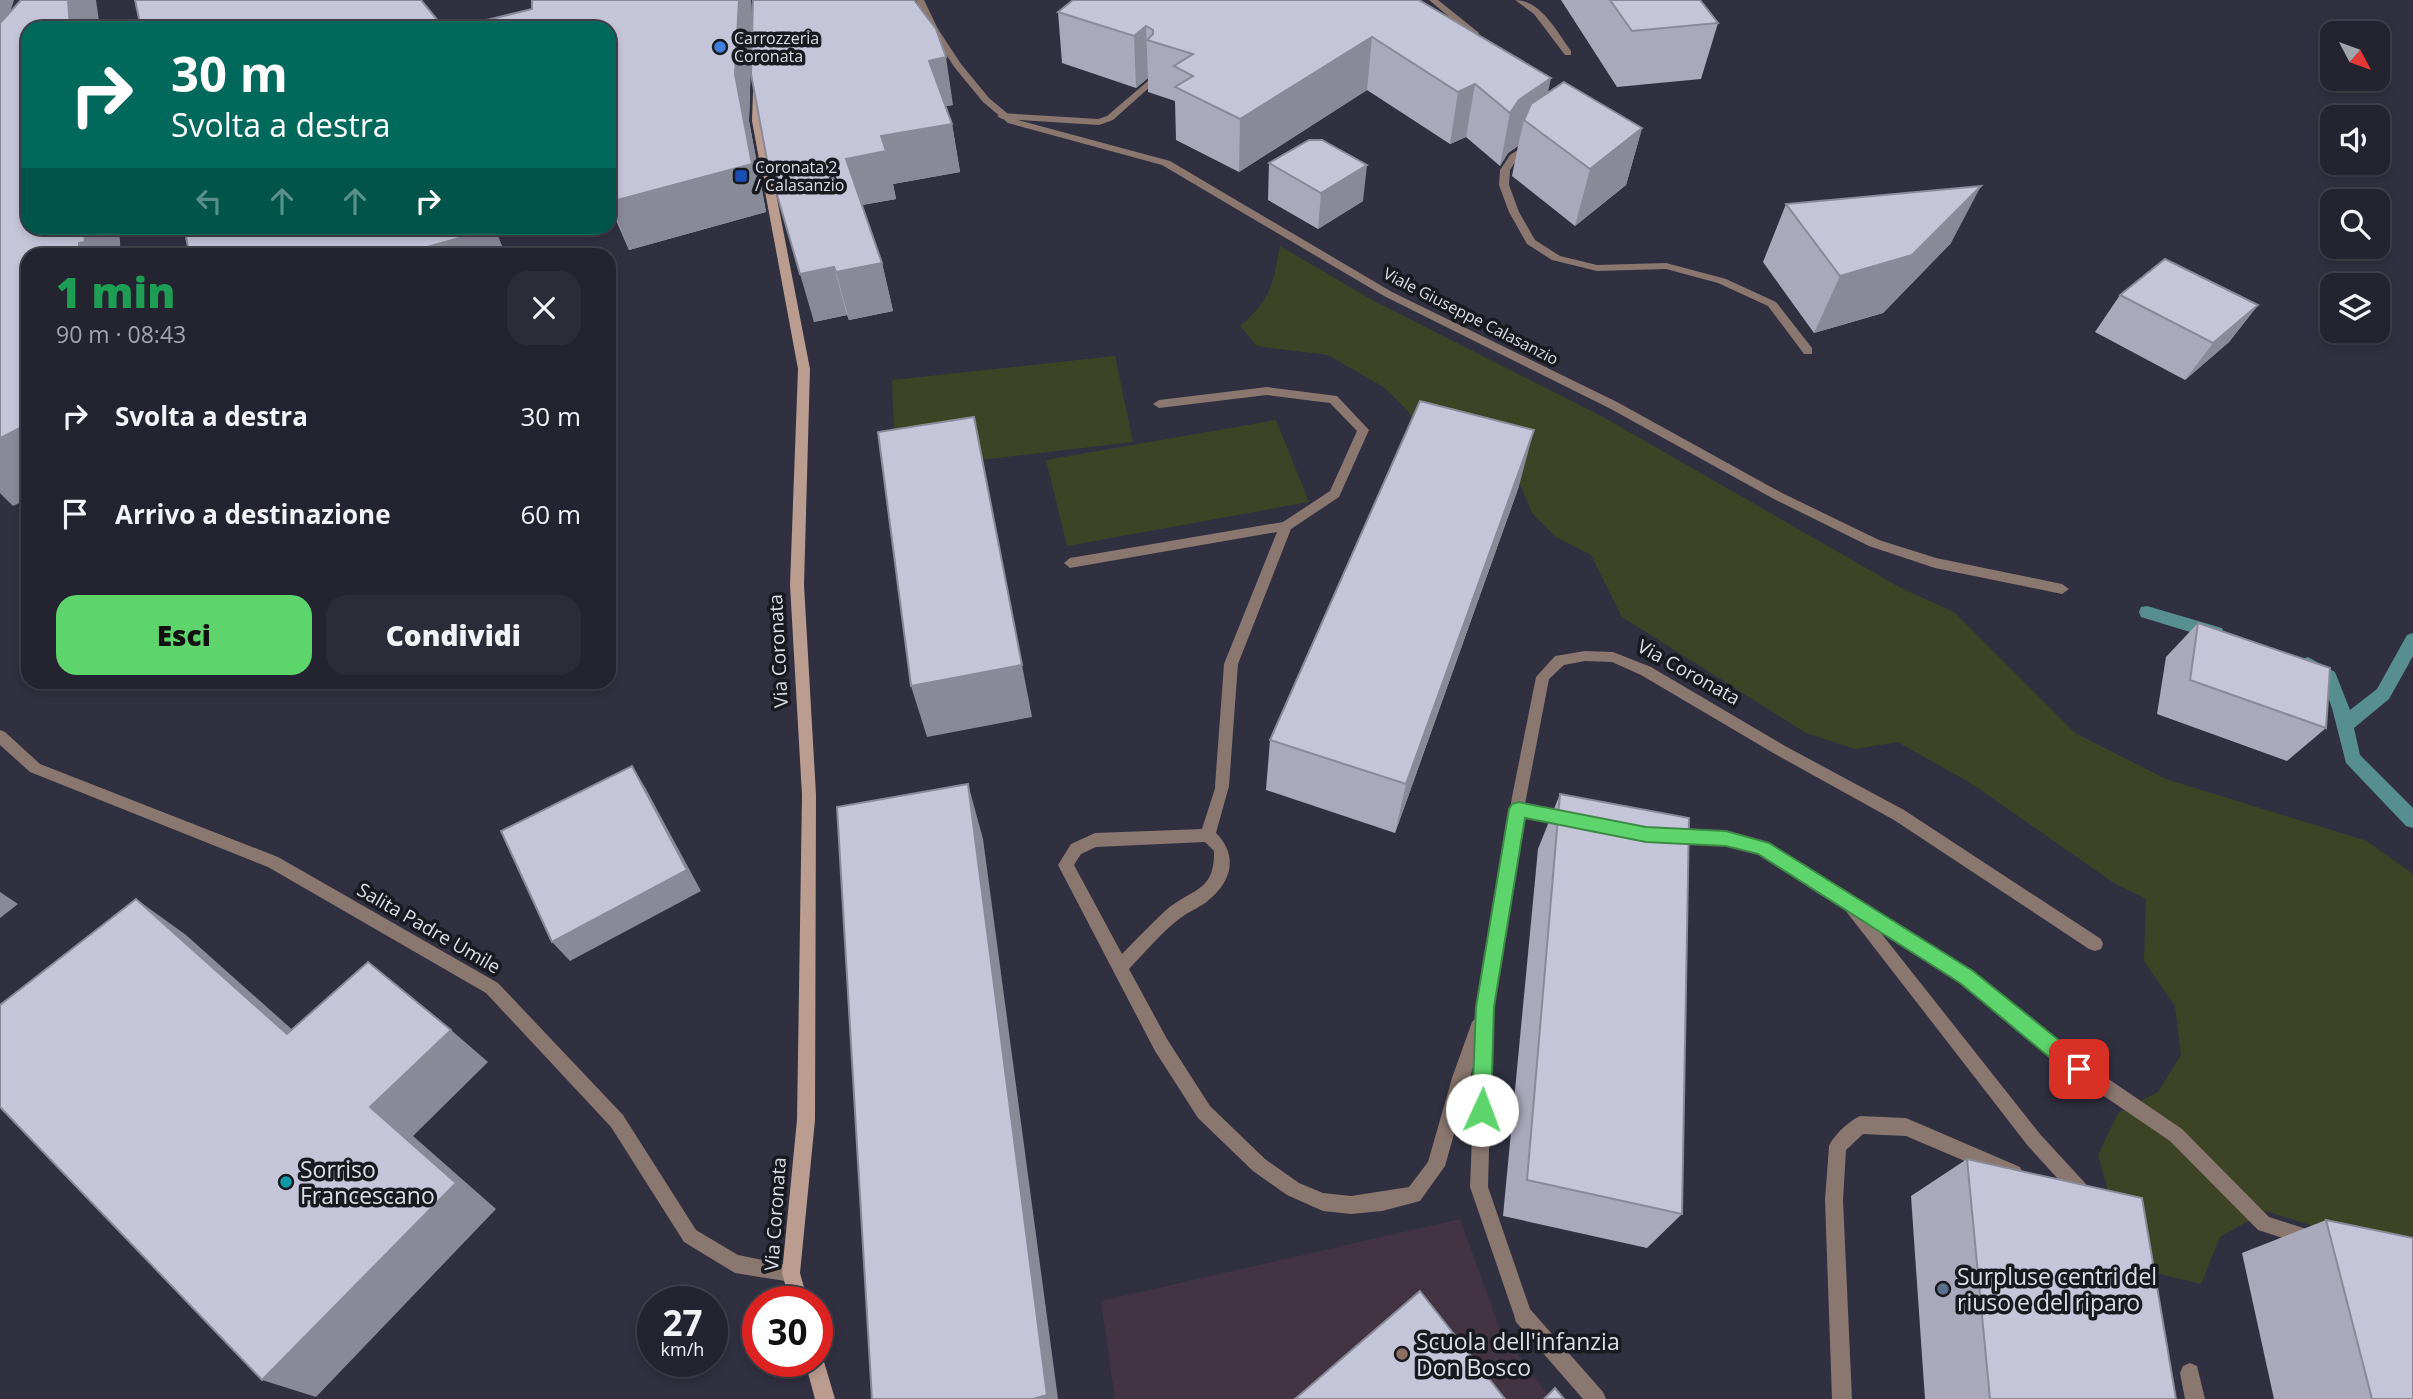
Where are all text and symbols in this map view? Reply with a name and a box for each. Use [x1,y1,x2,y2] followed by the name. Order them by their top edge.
[2320,21,2390,91] north arrow
[2320,21,2390,343] map controls
[734,27,819,67] place label: Carrozzeria Coronata
[712,39,728,55] marker: Carrozzeria Coronata
[171,40,288,106] text: 30 m
[56,49,147,140] icon: right
[171,103,391,146] text: Svolta a destra
[2320,105,2390,175] button: sound
[755,156,844,196] place label: Coronata 2 / Calasanzio
[733,168,749,184] marker: Coronata 2 / Calasanzio
[190,182,228,220] icon: left
[263,182,301,220] icon: ahead
[336,182,374,220] icon: ahead
[409,182,447,220] icon: right
[2320,189,2390,259] button: search
[1380,262,1562,370] street label: Viale Giuseppe Calasanzio
[56,263,175,320] text: 1 min
[507,271,581,345] button: close
[2320,273,2390,343] button: layers
[56,318,186,350] text: 90 m · 08:43
[56,397,94,435] icon: right
[115,398,308,434] text: Svolta a destra
[520,398,581,434] text: 30 m
[56,495,94,533] icon: arrive
[115,496,391,532] text: Arrivo a destinazione
[520,496,581,532] text: 60 m
[762,594,794,708] street label: Via Coronata
[56,595,312,675] button: Esci
[326,595,581,675] button: Condividi
[1633,633,1745,711] street label: Via Coronata
[353,876,505,980] street label: Salita Padre Umile
[2049,1039,2109,1099] pin
[2060,1050,2098,1088] icon: arrive
[1445,1073,1519,1147] position arrow
[300,1153,435,1211] place label: Sorriso Francescano
[758,1156,792,1272] street label: Via Coronata
[278,1174,294,1190] marker: Sorriso Francescano
[1957,1260,2157,1318] place label: Surpluse centri del riuso e del riparo
[1935,1281,1951,1297] marker: Surpluse centri del riuso e del riparo
[742,1286,833,1377] speed limit sign: 30
[662,1299,703,1346] text: 27
[1416,1325,1620,1383] place label: Scuola dell'infanzia Don Bosco
[661,1337,704,1361] text: km/h
[1394,1346,1410,1362] marker: Scuola dell'infanzia Don Bosco

